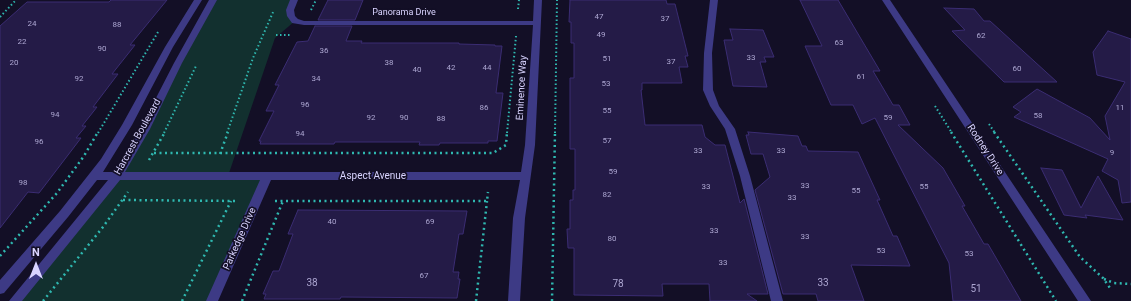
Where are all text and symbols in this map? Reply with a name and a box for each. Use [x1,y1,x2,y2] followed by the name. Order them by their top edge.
[372,8,436,18] street label: Panorama Drive
[595,12,603,22] house number: 47
[661,14,669,24] house number: 37
[28,19,36,29] house number: 24
[113,20,121,30] house number: 88
[597,30,605,40] house number: 49
[977,31,985,41] house number: 62
[18,37,26,47] house number: 22
[835,38,843,48] house number: 63
[98,44,106,54] house number: 90
[320,46,328,56] house number: 36
[747,53,755,63] house number: 33
[603,54,611,64] house number: 51
[514,55,530,121] street label: Eminence Way
[667,57,675,67] house number: 37
[10,58,18,68] house number: 20
[385,58,393,68] house number: 38
[447,63,455,73] house number: 42
[483,63,491,73] house number: 44
[1013,64,1021,74] house number: 60
[413,65,421,75] house number: 40
[857,72,865,82] house number: 61
[75,74,83,84] house number: 92
[312,74,320,84] house number: 34
[602,79,610,89] house number: 53
[112,97,164,177] street label: Harcrest Boulevard
[301,100,309,110] house number: 96
[480,103,488,113] house number: 86
[1116,103,1124,113] house number: 11
[603,106,611,116] house number: 55
[51,110,59,120] house number: 94
[1034,111,1042,121] house number: 58
[367,113,375,123] house number: 92
[400,113,408,123] house number: 90
[884,113,892,123] house number: 59
[437,114,445,124] house number: 88
[964,122,1006,178] street label: Rodney Drive
[296,129,304,139] house number: 94
[603,136,611,146] house number: 57
[35,137,43,147] house number: 96
[694,146,702,156] house number: 33
[777,146,785,156] house number: 33
[1110,148,1114,158] house number: 9
[609,167,617,177] house number: 59
[340,170,406,182] street label: Aspect Avenue
[19,178,27,188] house number: 98
[801,181,809,191] house number: 33
[702,182,710,192] house number: 33
[920,182,928,192] house number: 55
[852,186,860,196] house number: 55
[603,190,611,200] house number: 82
[788,193,796,203] house number: 33
[221,206,259,272] street label: Parkedge Drive
[328,217,336,227] house number: 40
[426,217,434,227] house number: 69
[710,226,718,236] house number: 33
[801,232,809,242] house number: 33
[608,234,616,244] house number: 80
[16,245,56,285] north arrow
[32,246,40,259] text: N
[877,246,885,256] house number: 53
[965,249,973,259] house number: 53
[719,258,727,268] house number: 33
[420,271,428,281] house number: 67
[306,277,318,289] house number: 38
[817,277,829,289] house number: 33
[612,278,624,290] house number: 78
[970,283,982,295] house number: 51

